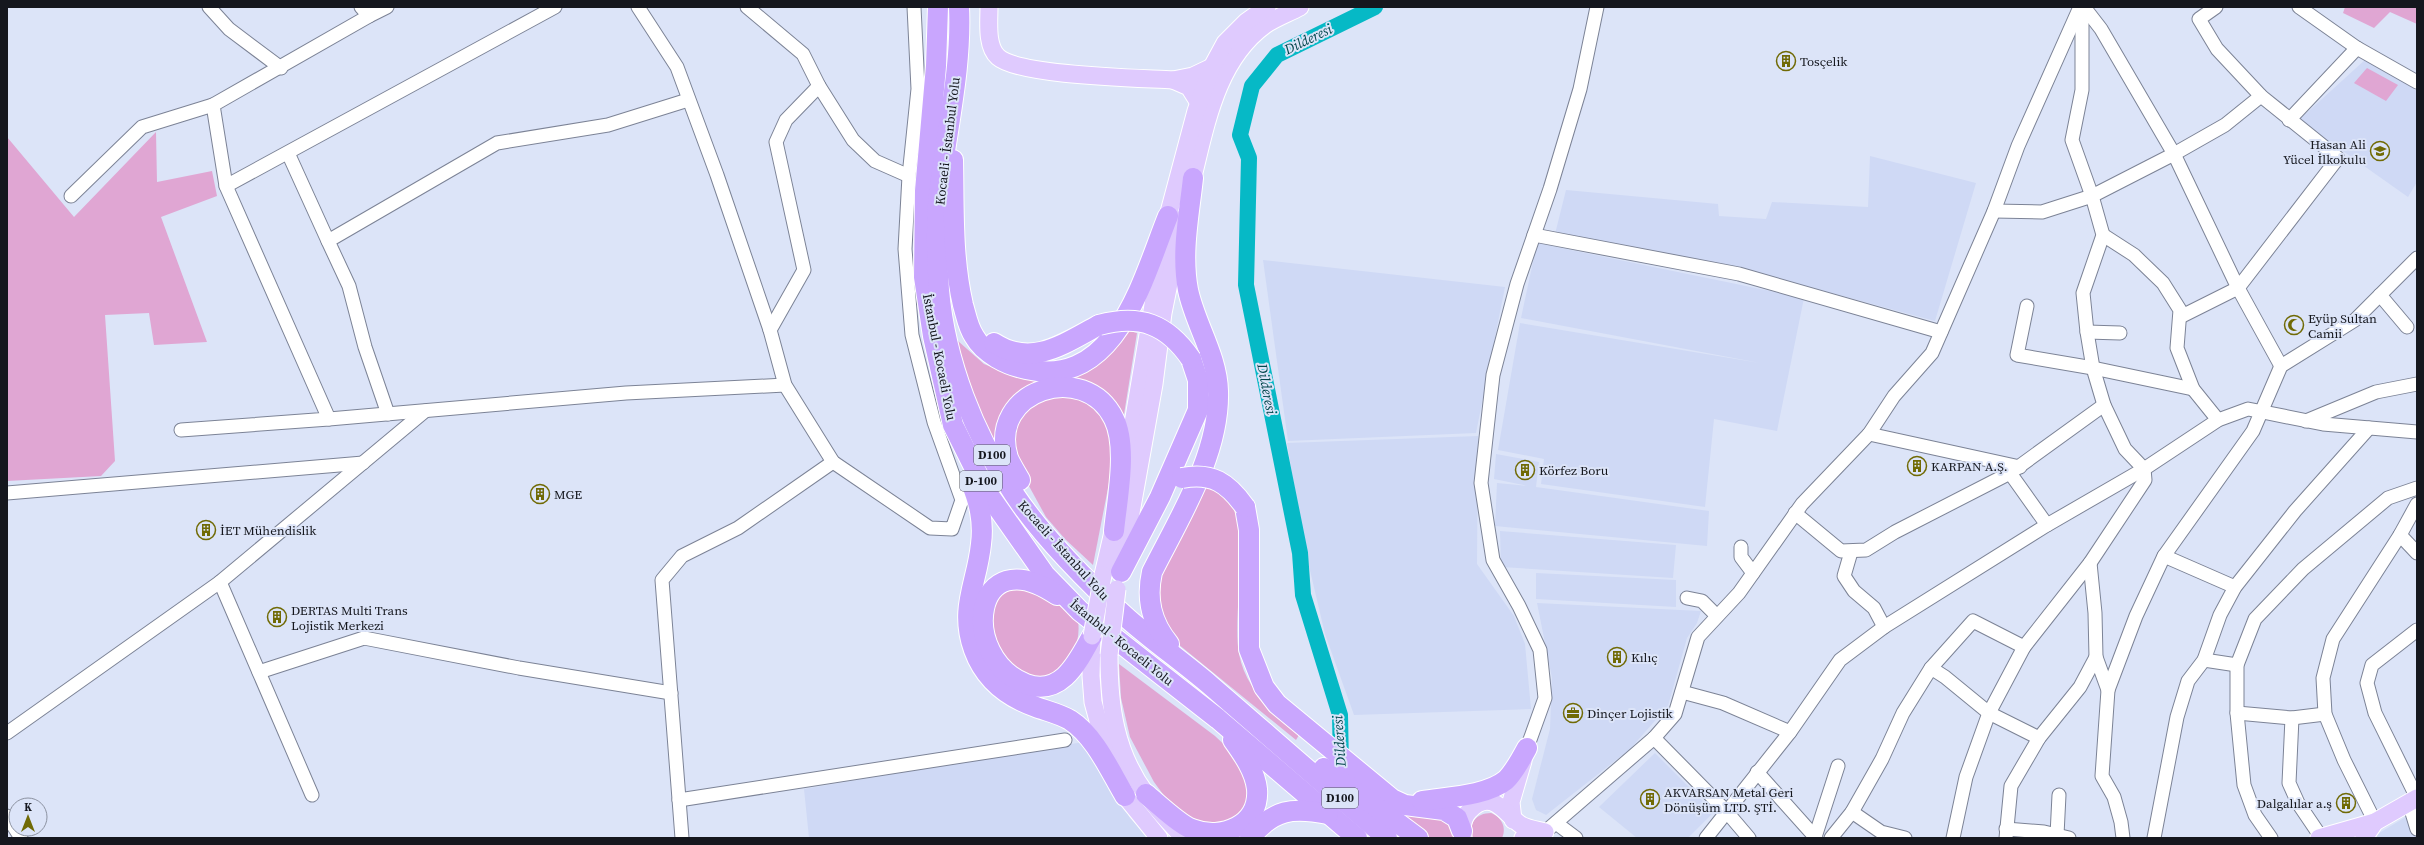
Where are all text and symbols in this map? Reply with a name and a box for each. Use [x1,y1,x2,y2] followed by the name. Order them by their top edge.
[1280,18,1336,60] water label: Dilderesi
[1775,50,1797,72] building icon: Tosçelik
[1800,53,1848,70] place label: Tosçelik
[931,76,964,206] street label: Kocaeli - İstanbul Yolu
[2283,136,2366,168] place label: Hasan Ali Yücel İlkokulu
[2369,140,2391,162] school or university icon: Hasan Ali Yücel İlkokulu
[919,292,960,422] street label: İstanbul - Kocaeli Yolu
[2308,310,2377,342] place label: Eyüp Sultan Camii
[2283,314,2305,336] mosque icon: Eyüp Sultan Camii
[1252,361,1282,417] water label: Dilderesi
[974,445,1010,465] road number: D100
[1906,455,1928,477] building icon: KARPAN A.Ş.
[1931,458,2008,475] place label: KARPAN A.Ş.
[1514,459,1536,481] building icon: Körfez Boru
[1539,462,1609,479] place label: Körfez Boru
[960,471,1002,491] road number: D-100
[529,483,551,505] building icon: MGE
[554,486,582,503] place label: MGE
[1014,497,1113,604] street label: Kocaeli - İstanbul Yolu
[195,519,217,541] building icon: İET Mühendislik
[220,522,317,539] place label: İET Mühendislik
[1066,595,1177,690] street label: İstanbul - Kocaeli Yolu
[291,602,408,634] place label: DERTAS Multi Trans Lojistik Merkezi
[266,606,288,628] building icon: DERTAS Multi Trans Lojistik Merkezi
[1606,646,1628,668] building icon: Kılıç
[1631,649,1658,666] place label: Kılıç
[1562,702,1584,724] office icon: Dinçer Lojistik
[1587,705,1674,722] place label: Dinçer Lojistik
[1327,714,1351,768] water label: Dilderesi
[1664,784,1794,816] place label: AKVARSAN Metal Geri Dönüşüm LTD. ŞTİ.
[1322,788,1358,808] road number: D100
[1639,788,1661,810] building icon: AKVARSAN Metal Geri Dönüşüm LTD. ŞTİ.
[2335,792,2357,814] building icon: Dalgalılar a.ş
[2257,795,2332,812] place label: Dalgalılar a.ş
[8,797,48,837] north arrow
[24,800,32,815] text: K

